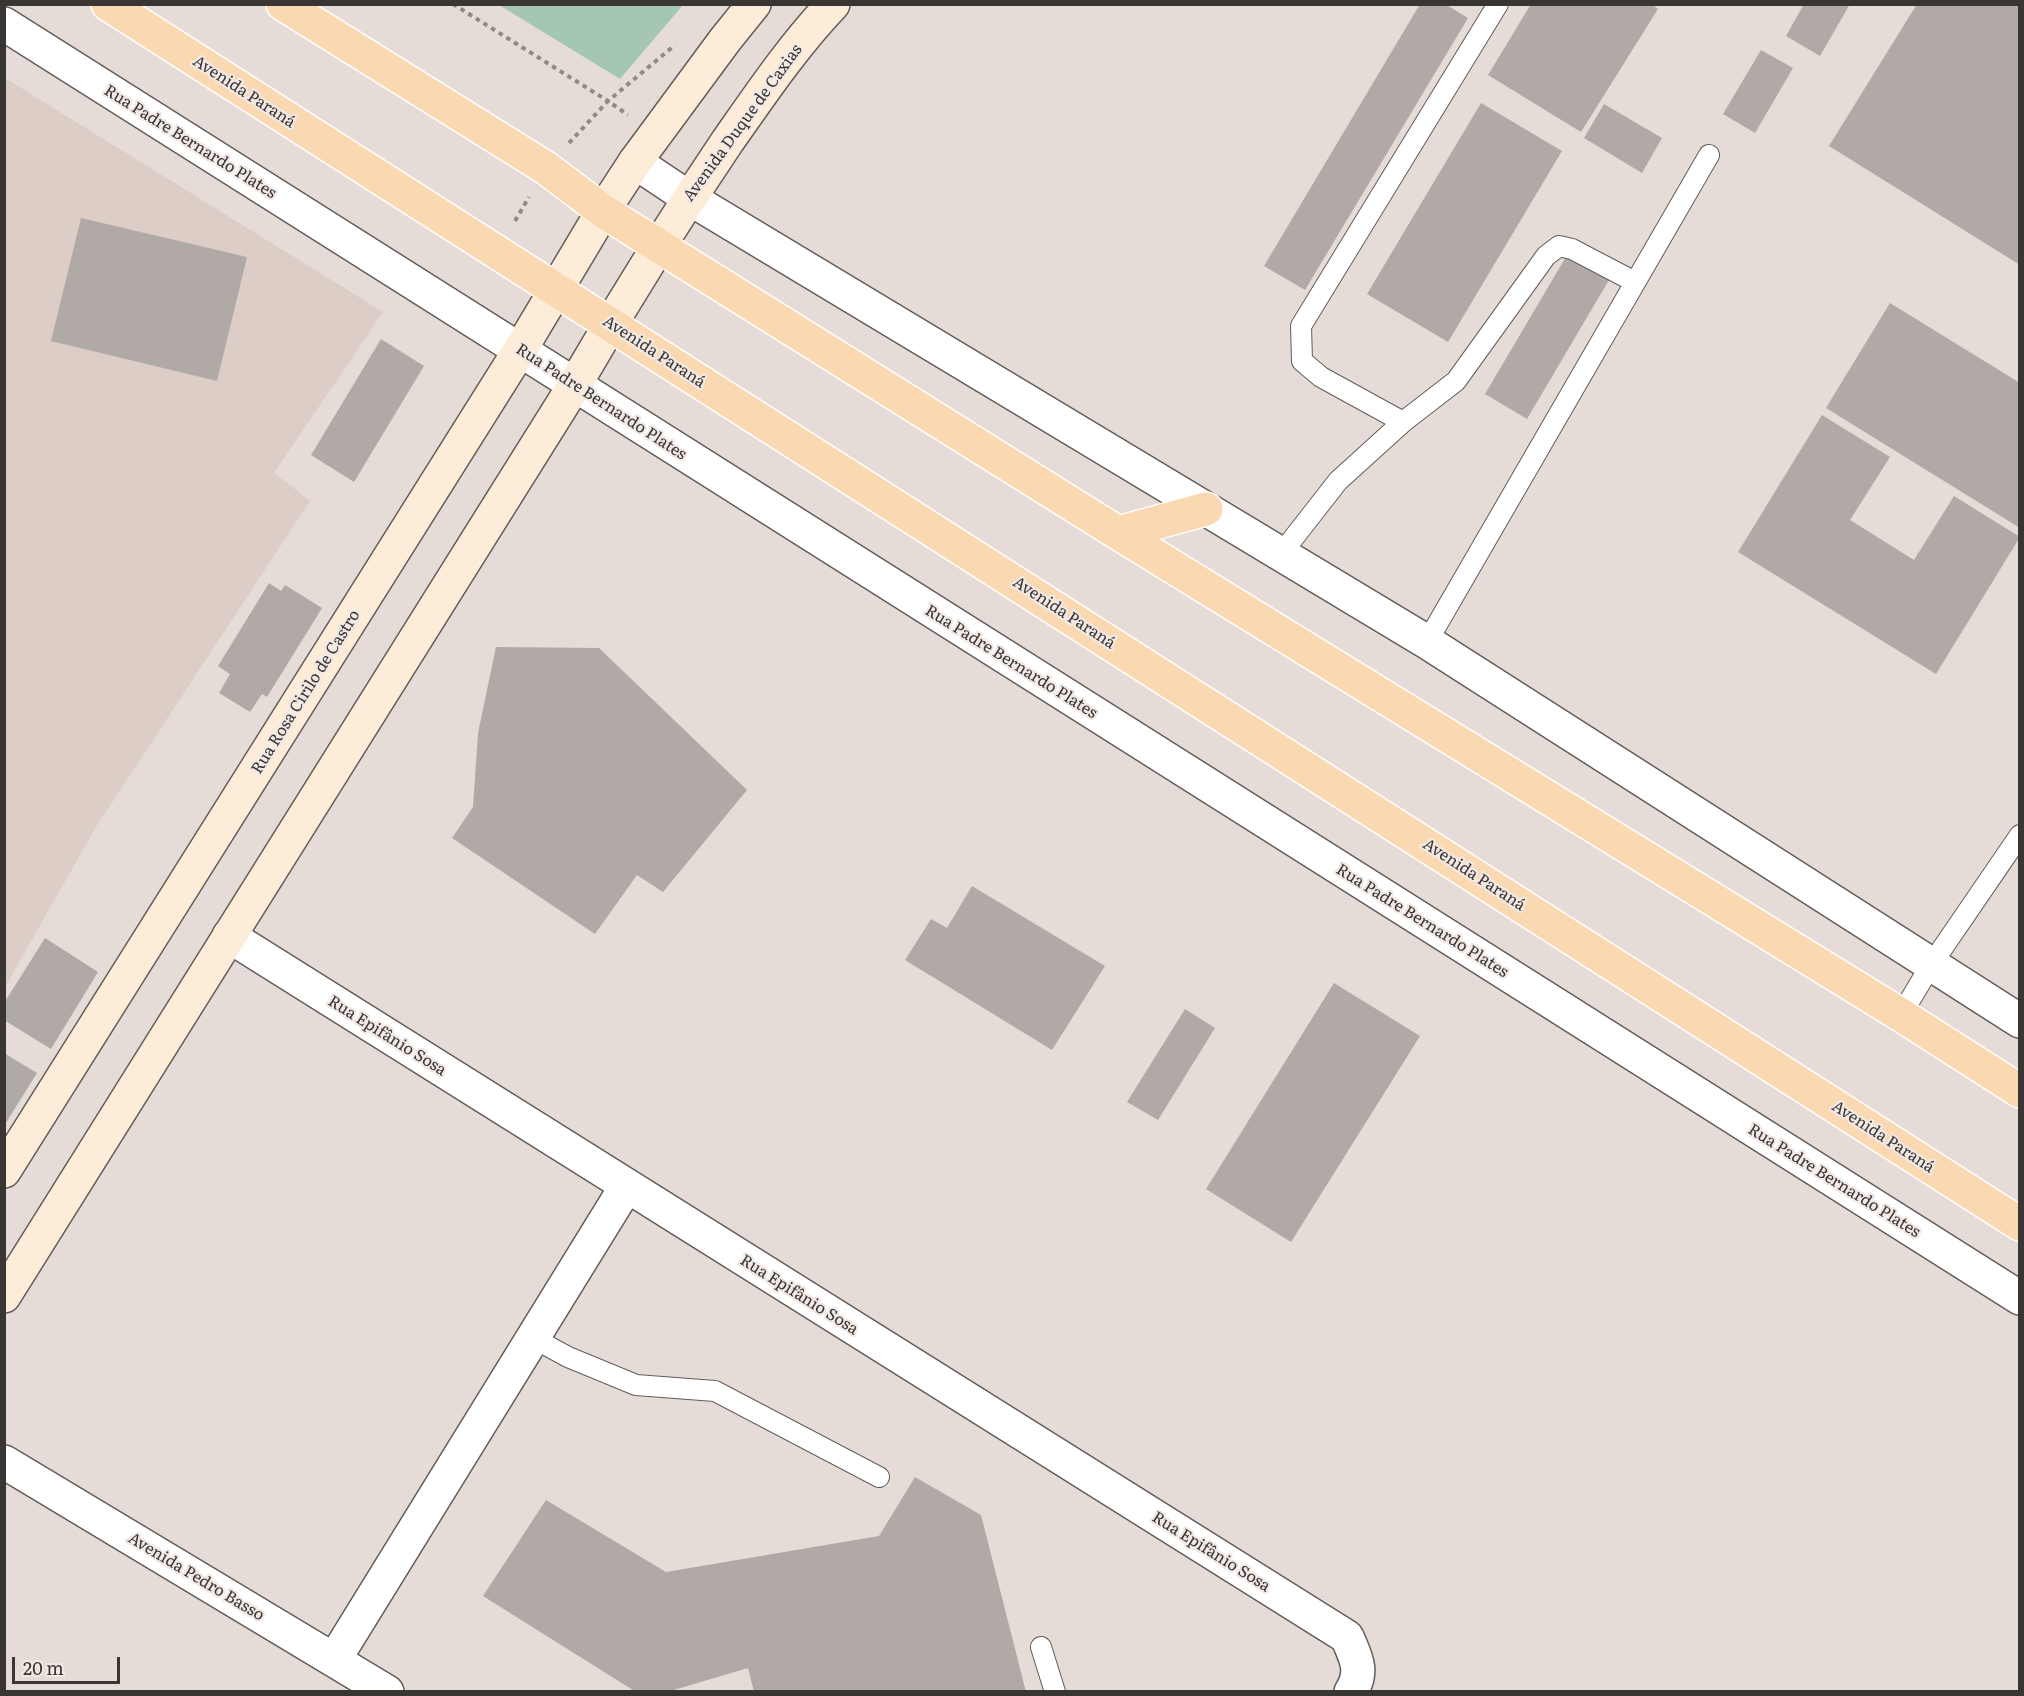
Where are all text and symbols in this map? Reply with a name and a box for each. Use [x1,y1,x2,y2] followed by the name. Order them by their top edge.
[680,41,806,205] street label: Avenida Duque de Caxias
[189,52,299,132] street label: Avenida Paraná
[100,81,280,203] street label: Rua Padre Bernardo Plates
[599,312,709,392] street label: Avenida Paraná
[512,340,690,464] street label: Rua Padre Bernardo Plates
[1009,573,1119,653] street label: Avenida Paraná
[921,601,1101,723] street label: Rua Padre Bernardo Plates
[248,606,364,778] street label: Rua Rosa Cirilo de Castro
[1419,835,1529,915] street label: Avenida Paraná
[1332,860,1512,982] street label: Rua Padre Bernardo Plates
[324,992,450,1080] street label: Rua Epifânio Sosa
[1828,1097,1938,1177] street label: Avenida Paraná
[1744,1120,1924,1242] street label: Rua Padre Bernardo Plates
[736,1251,862,1339] street label: Rua Epifânio Sosa
[1148,1508,1274,1596] street label: Rua Epifânio Sosa
[124,1529,268,1625] street label: Avenida Pedro Basso
[15,1645,123,1683] scale bar
[23,1654,64,1681] text: 20 m

